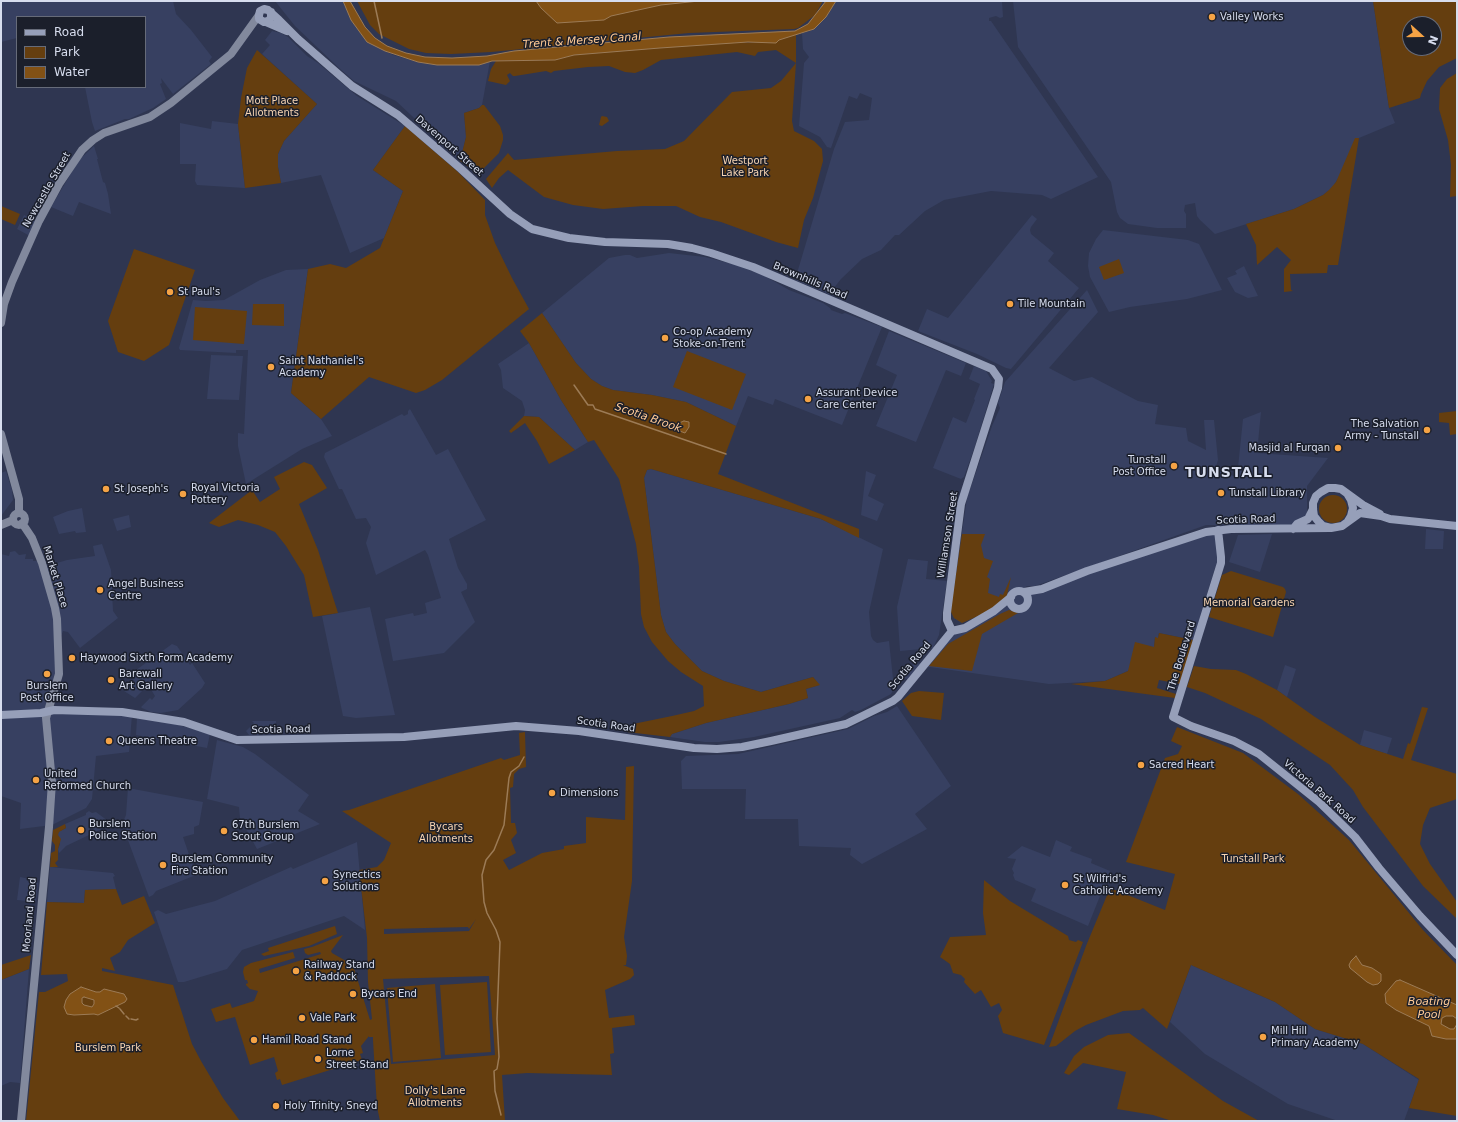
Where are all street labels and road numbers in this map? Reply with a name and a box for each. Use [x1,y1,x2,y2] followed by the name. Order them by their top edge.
[412,113,486,179] street label: Davenport Street
[21,150,73,230] street label: Newcastle Street
[771,260,849,302] street label: Brownhills Road
[935,491,961,579] street label: Williamson Street
[1216,513,1276,527] street label: Scotia Road
[40,545,70,609] street label: Market Place
[1166,620,1198,692] street label: The Boulevard
[886,640,934,692] street label: Scotia Road
[576,715,636,735] street label: Scotia Road
[251,723,311,737] street label: Scotia Road
[1281,758,1357,826] street label: Victoria Park Road
[21,877,39,953] street label: Moorland Road

